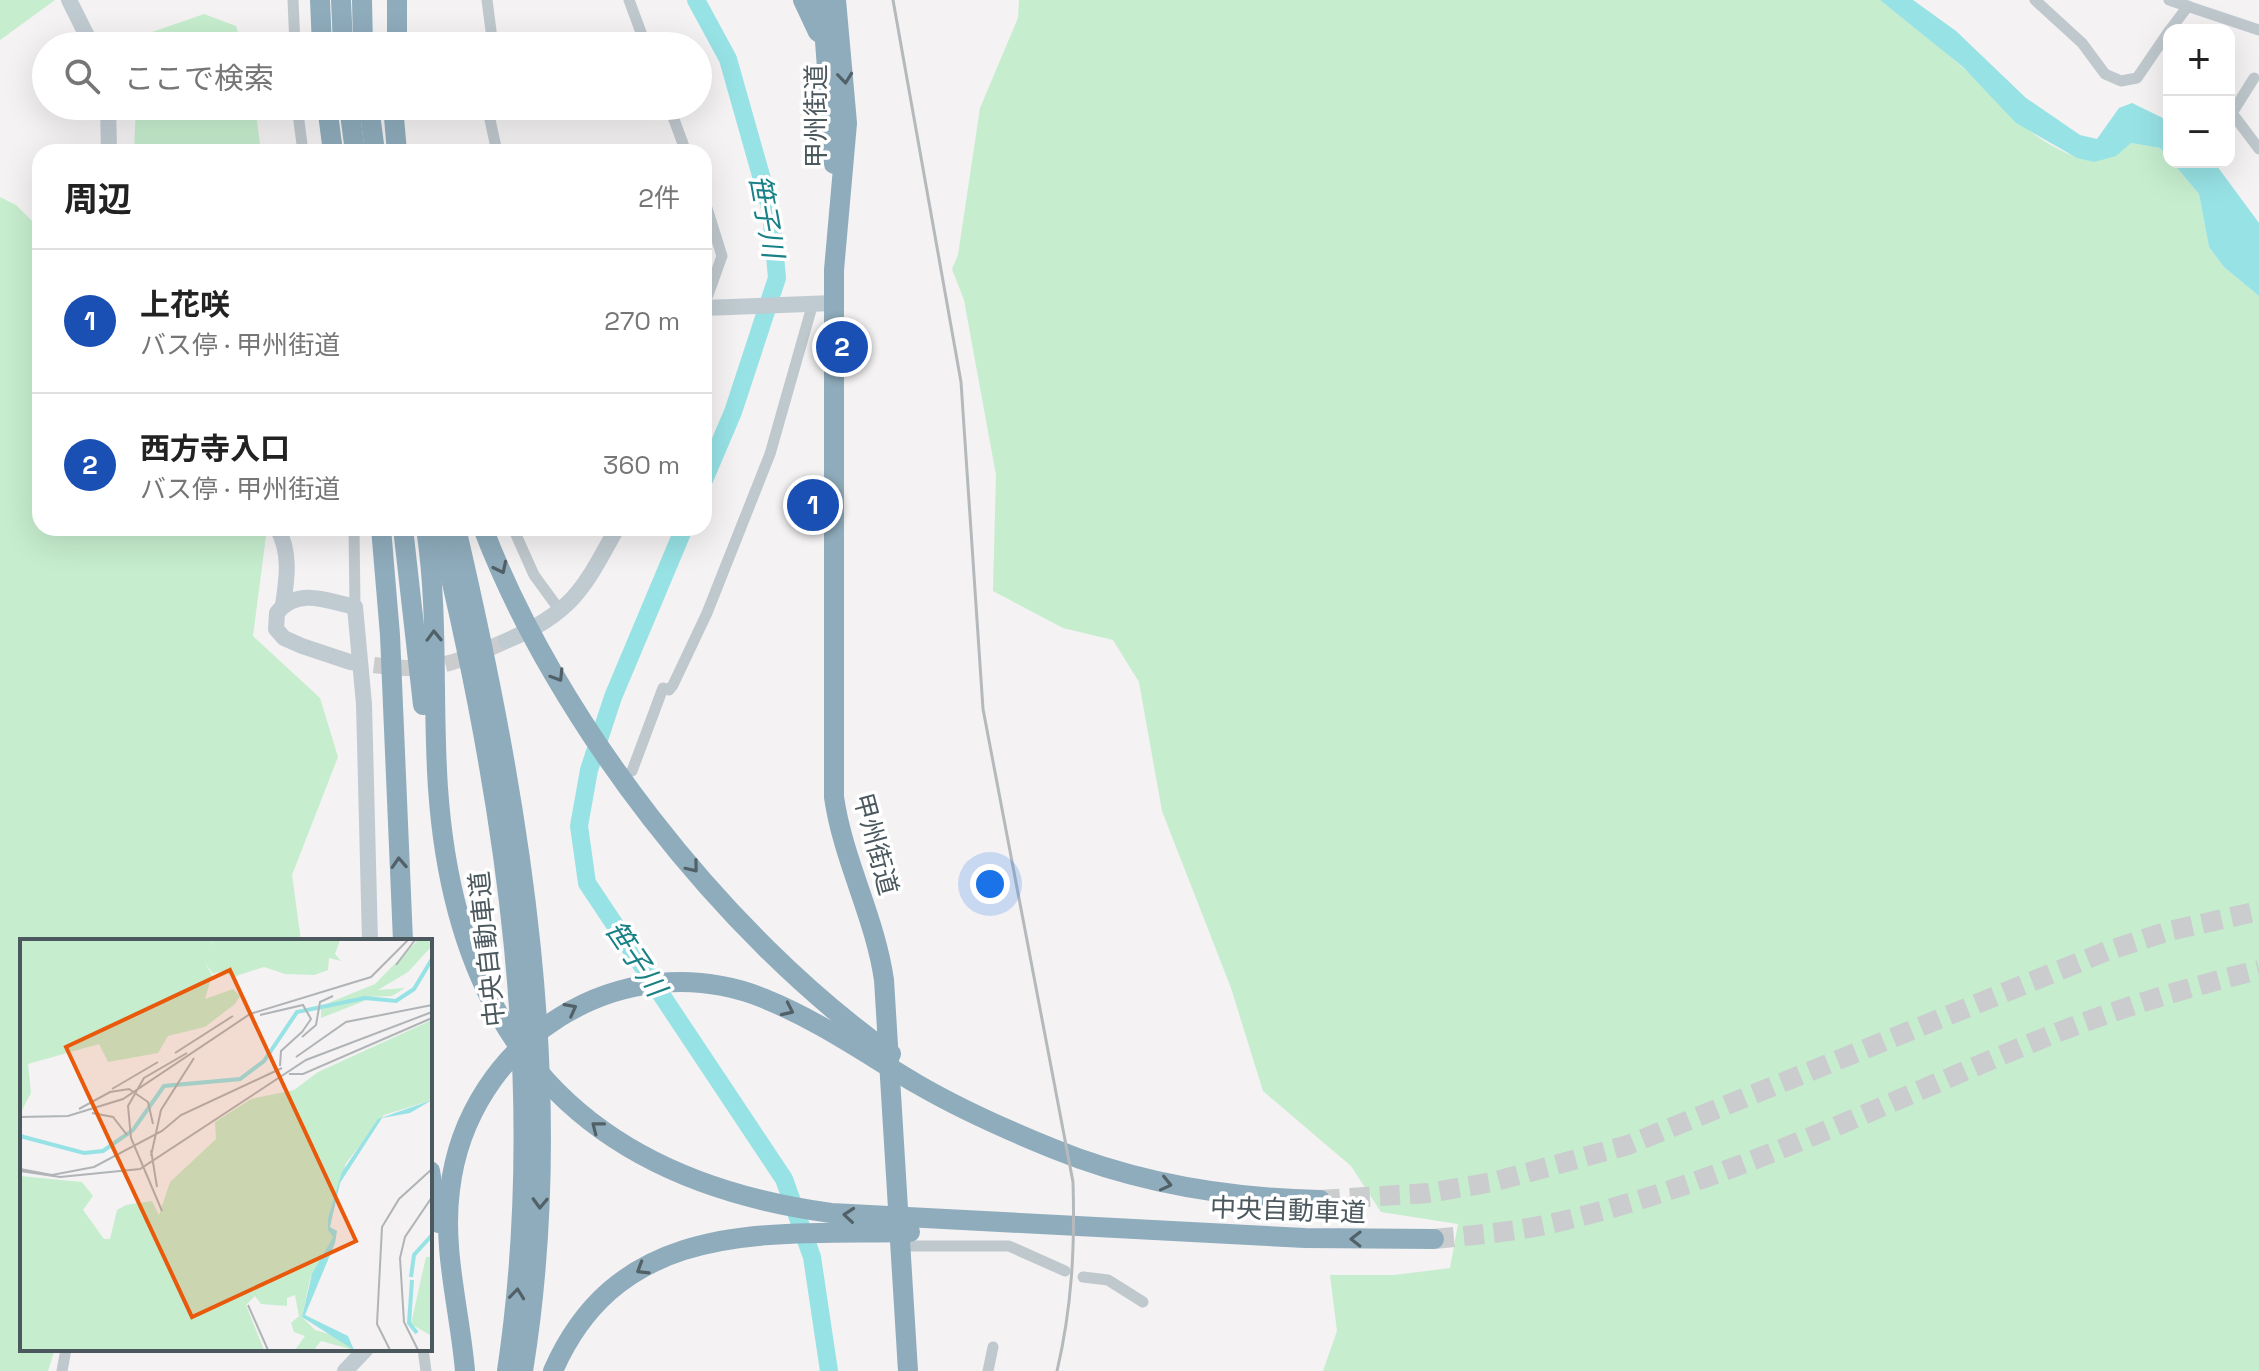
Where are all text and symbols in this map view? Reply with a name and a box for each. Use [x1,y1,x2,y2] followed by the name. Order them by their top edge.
[2163,24,2235,168] map controls
[2163,24,2235,96] button: +
[32,32,712,120] search box
[60,54,104,98] icon: search
[124,59,274,98] text: ここで検索
[799,64,833,168] street label: 甲州街道
[836,71,853,84] one-way arrow
[2163,96,2235,168] button: −
[742,172,793,263] water label: 笹子川
[64,178,132,221] text: 周辺
[638,181,680,215] text: 2件
[140,285,230,324] text: 上花咲
[84,304,96,338] text: 1
[604,304,680,338] text: 270 m
[816,317,868,377] pin: 2
[140,328,340,362] text: バス停 · 甲州街道
[140,429,290,468] text: 西方寺入口
[82,448,98,482] text: 2
[603,448,680,482] text: 360 m
[140,472,340,506] text: バス停 · 甲州街道
[787,475,839,535] pin: 1
[491,560,507,575] one-way arrow
[426,629,443,642] one-way arrow
[548,667,563,682] one-way arrow
[846,789,906,899] street label: 甲州街道
[390,856,407,869] one-way arrow
[684,858,698,873] one-way arrow
[970,864,1010,904] your location
[462,870,512,1028] street label: 中央自動車道
[598,913,676,1005] water label: 笹子川
[20,939,432,1351] inset map
[780,1000,795,1016] one-way arrow
[563,1004,578,1019] one-way arrow
[592,1122,606,1137] one-way arrow
[1159,1175,1173,1192] one-way arrow
[1209,1190,1367,1230] street label: 中央自動車道
[531,1197,548,1210] one-way arrow
[842,1207,855,1224] one-way arrow
[1349,1231,1362,1248] one-way arrow
[636,1259,651,1275] one-way arrow
[508,1287,525,1300] one-way arrow

